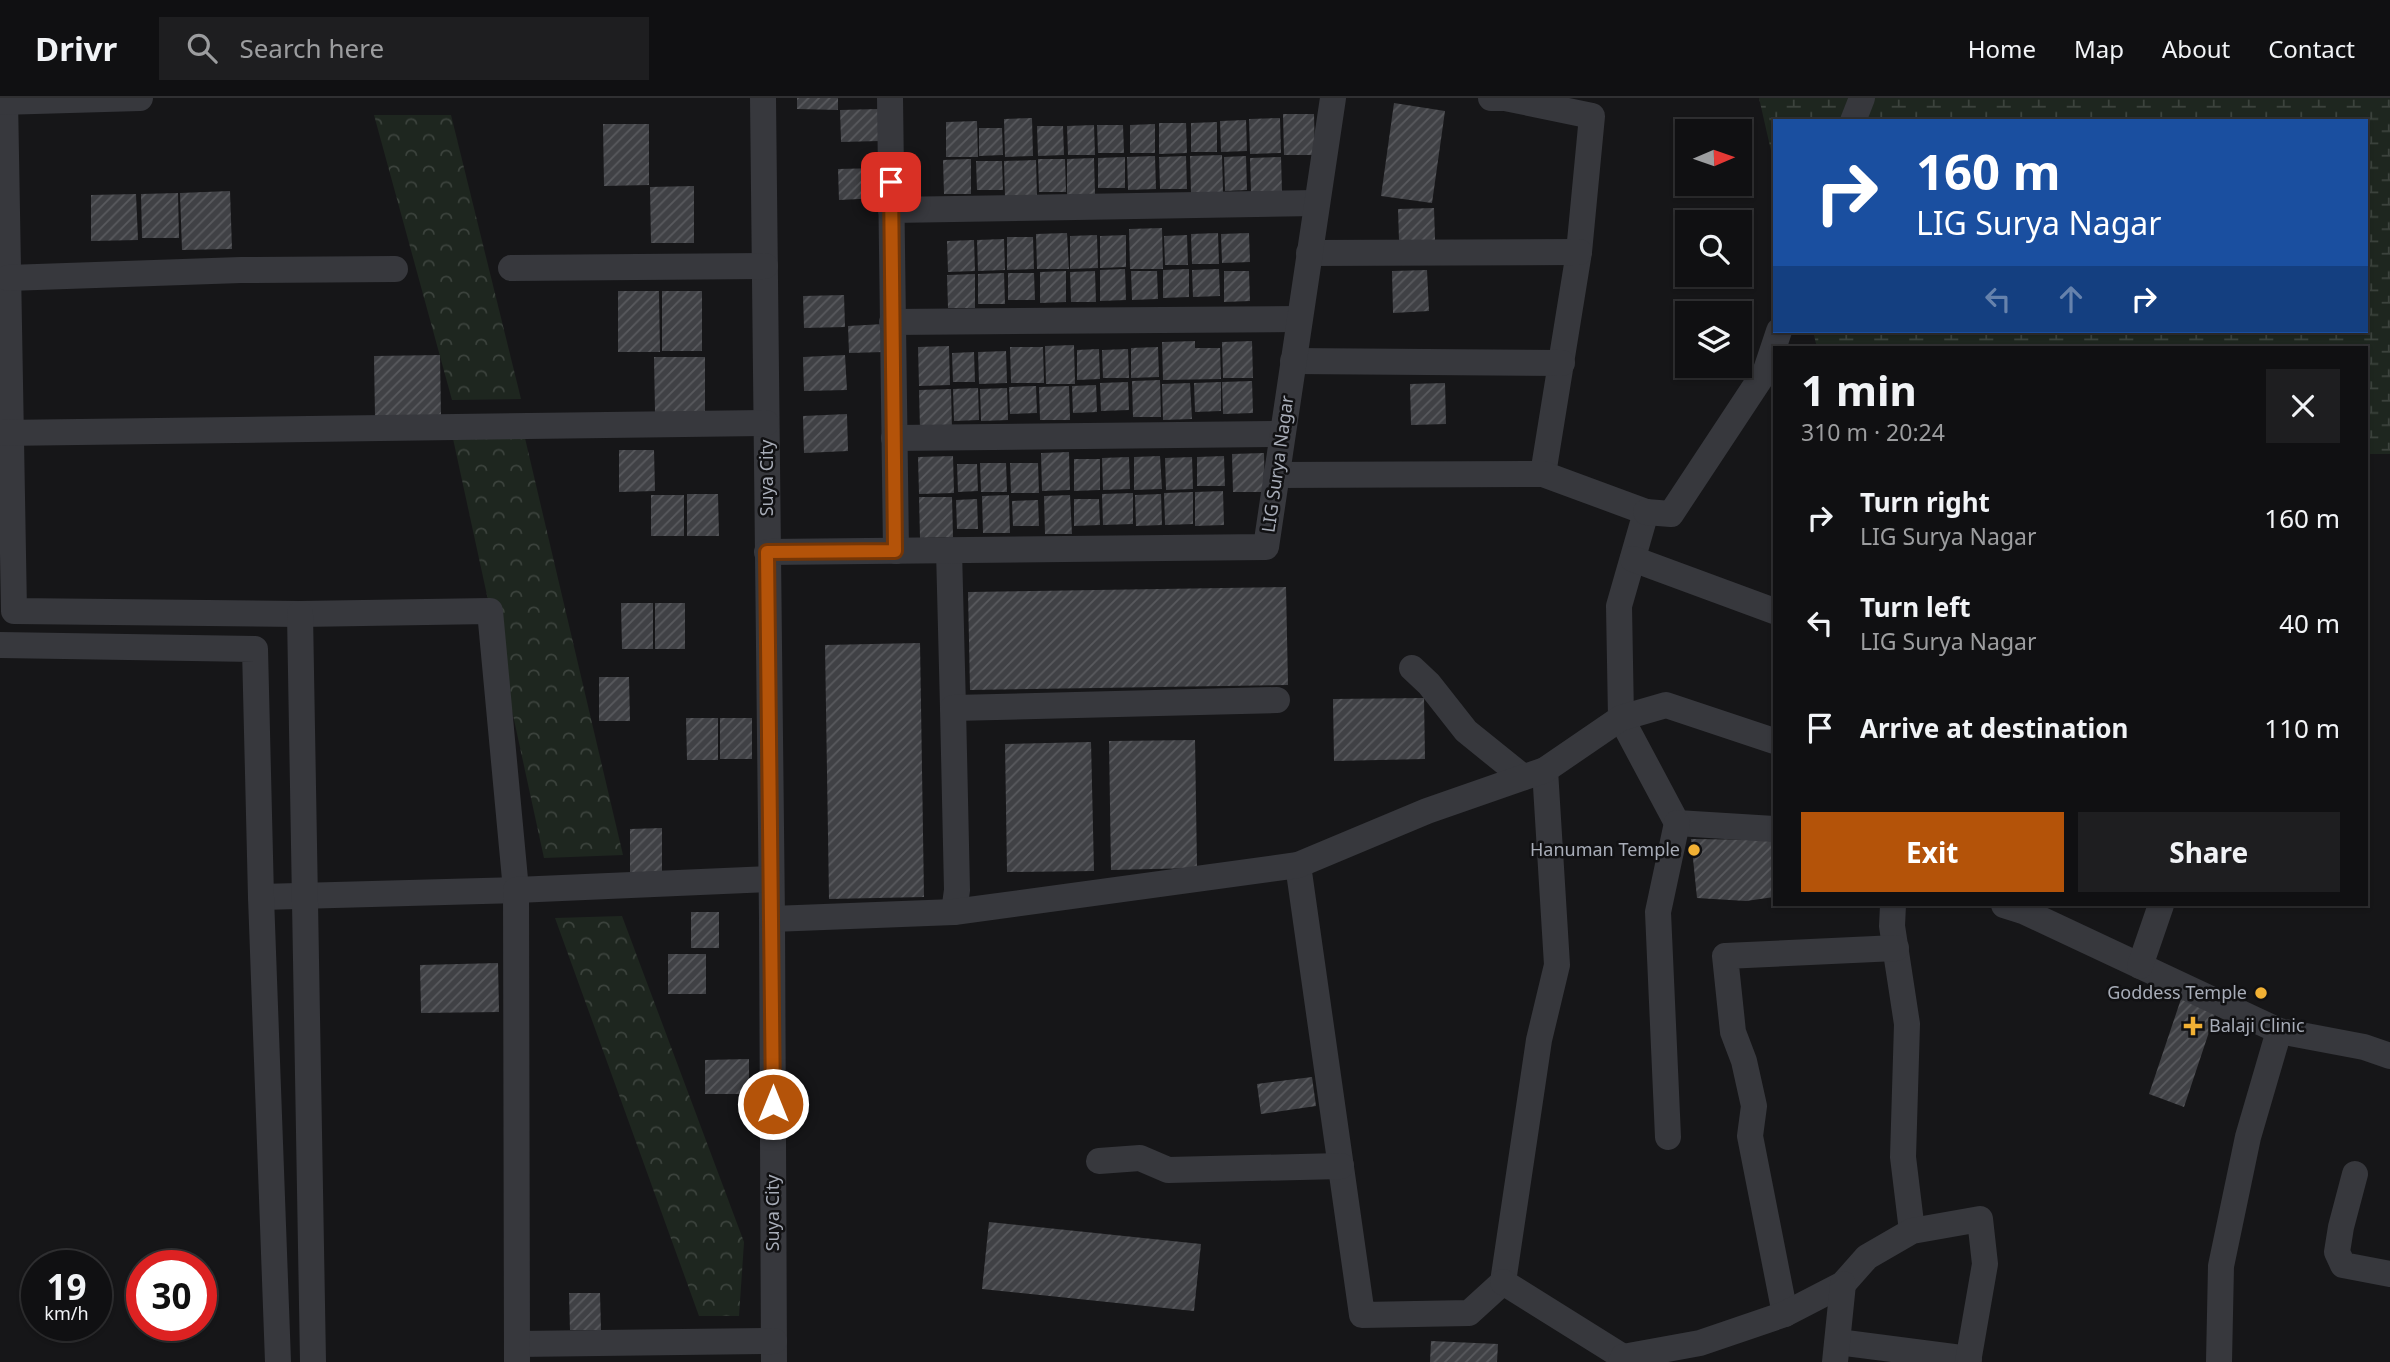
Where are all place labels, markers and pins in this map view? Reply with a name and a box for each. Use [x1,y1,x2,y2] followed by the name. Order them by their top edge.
[861,152,921,212] pin
[1530,837,1680,861] place label: Hanuman Temple
[1686,842,1702,858] marker: Hanuman Temple
[2107,980,2247,1004] place label: Goddess Temple
[2253,985,2269,1001] marker: Goddess Temple
[2209,1013,2305,1037] place label: Balaji Clinic
[2183,1016,2203,1036] marker: Balaji Clinic

